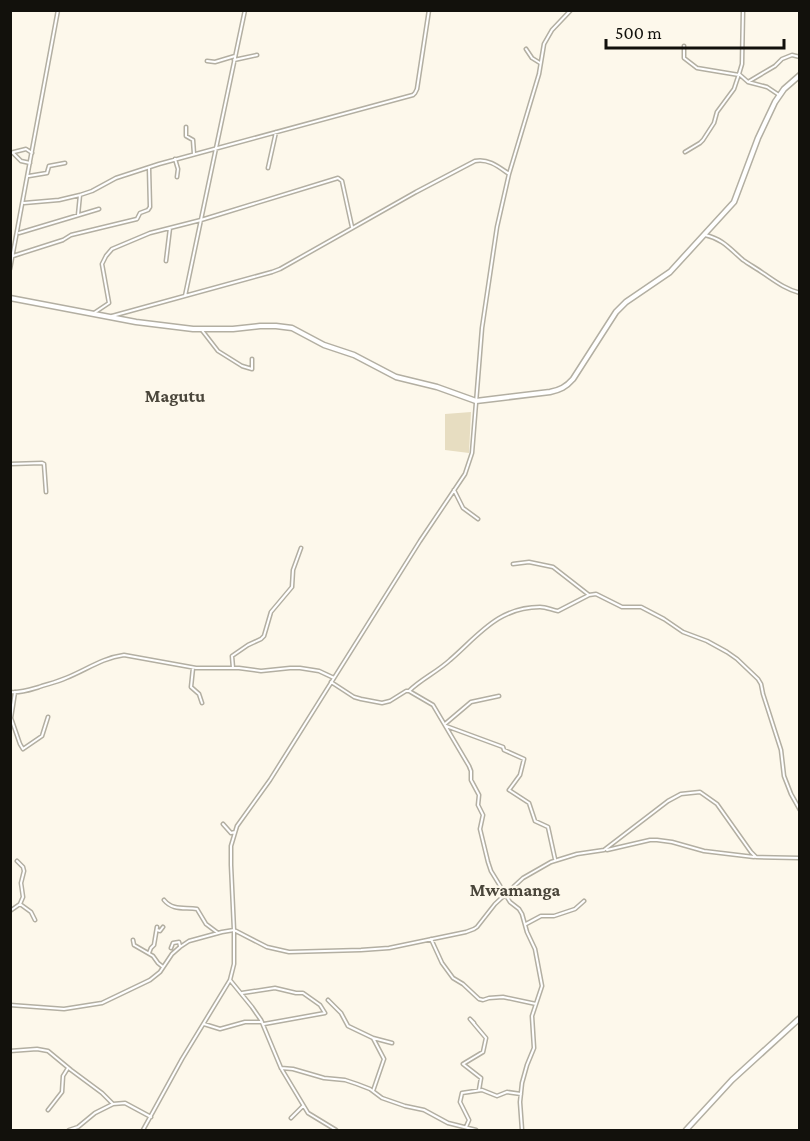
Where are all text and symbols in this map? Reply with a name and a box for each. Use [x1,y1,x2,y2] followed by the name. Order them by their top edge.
[606,12,784,50] scale bar
[615,23,662,43] text: 500 m
[145,386,206,406] district label: Magutu
[470,880,561,900] district label: Mwamanga

